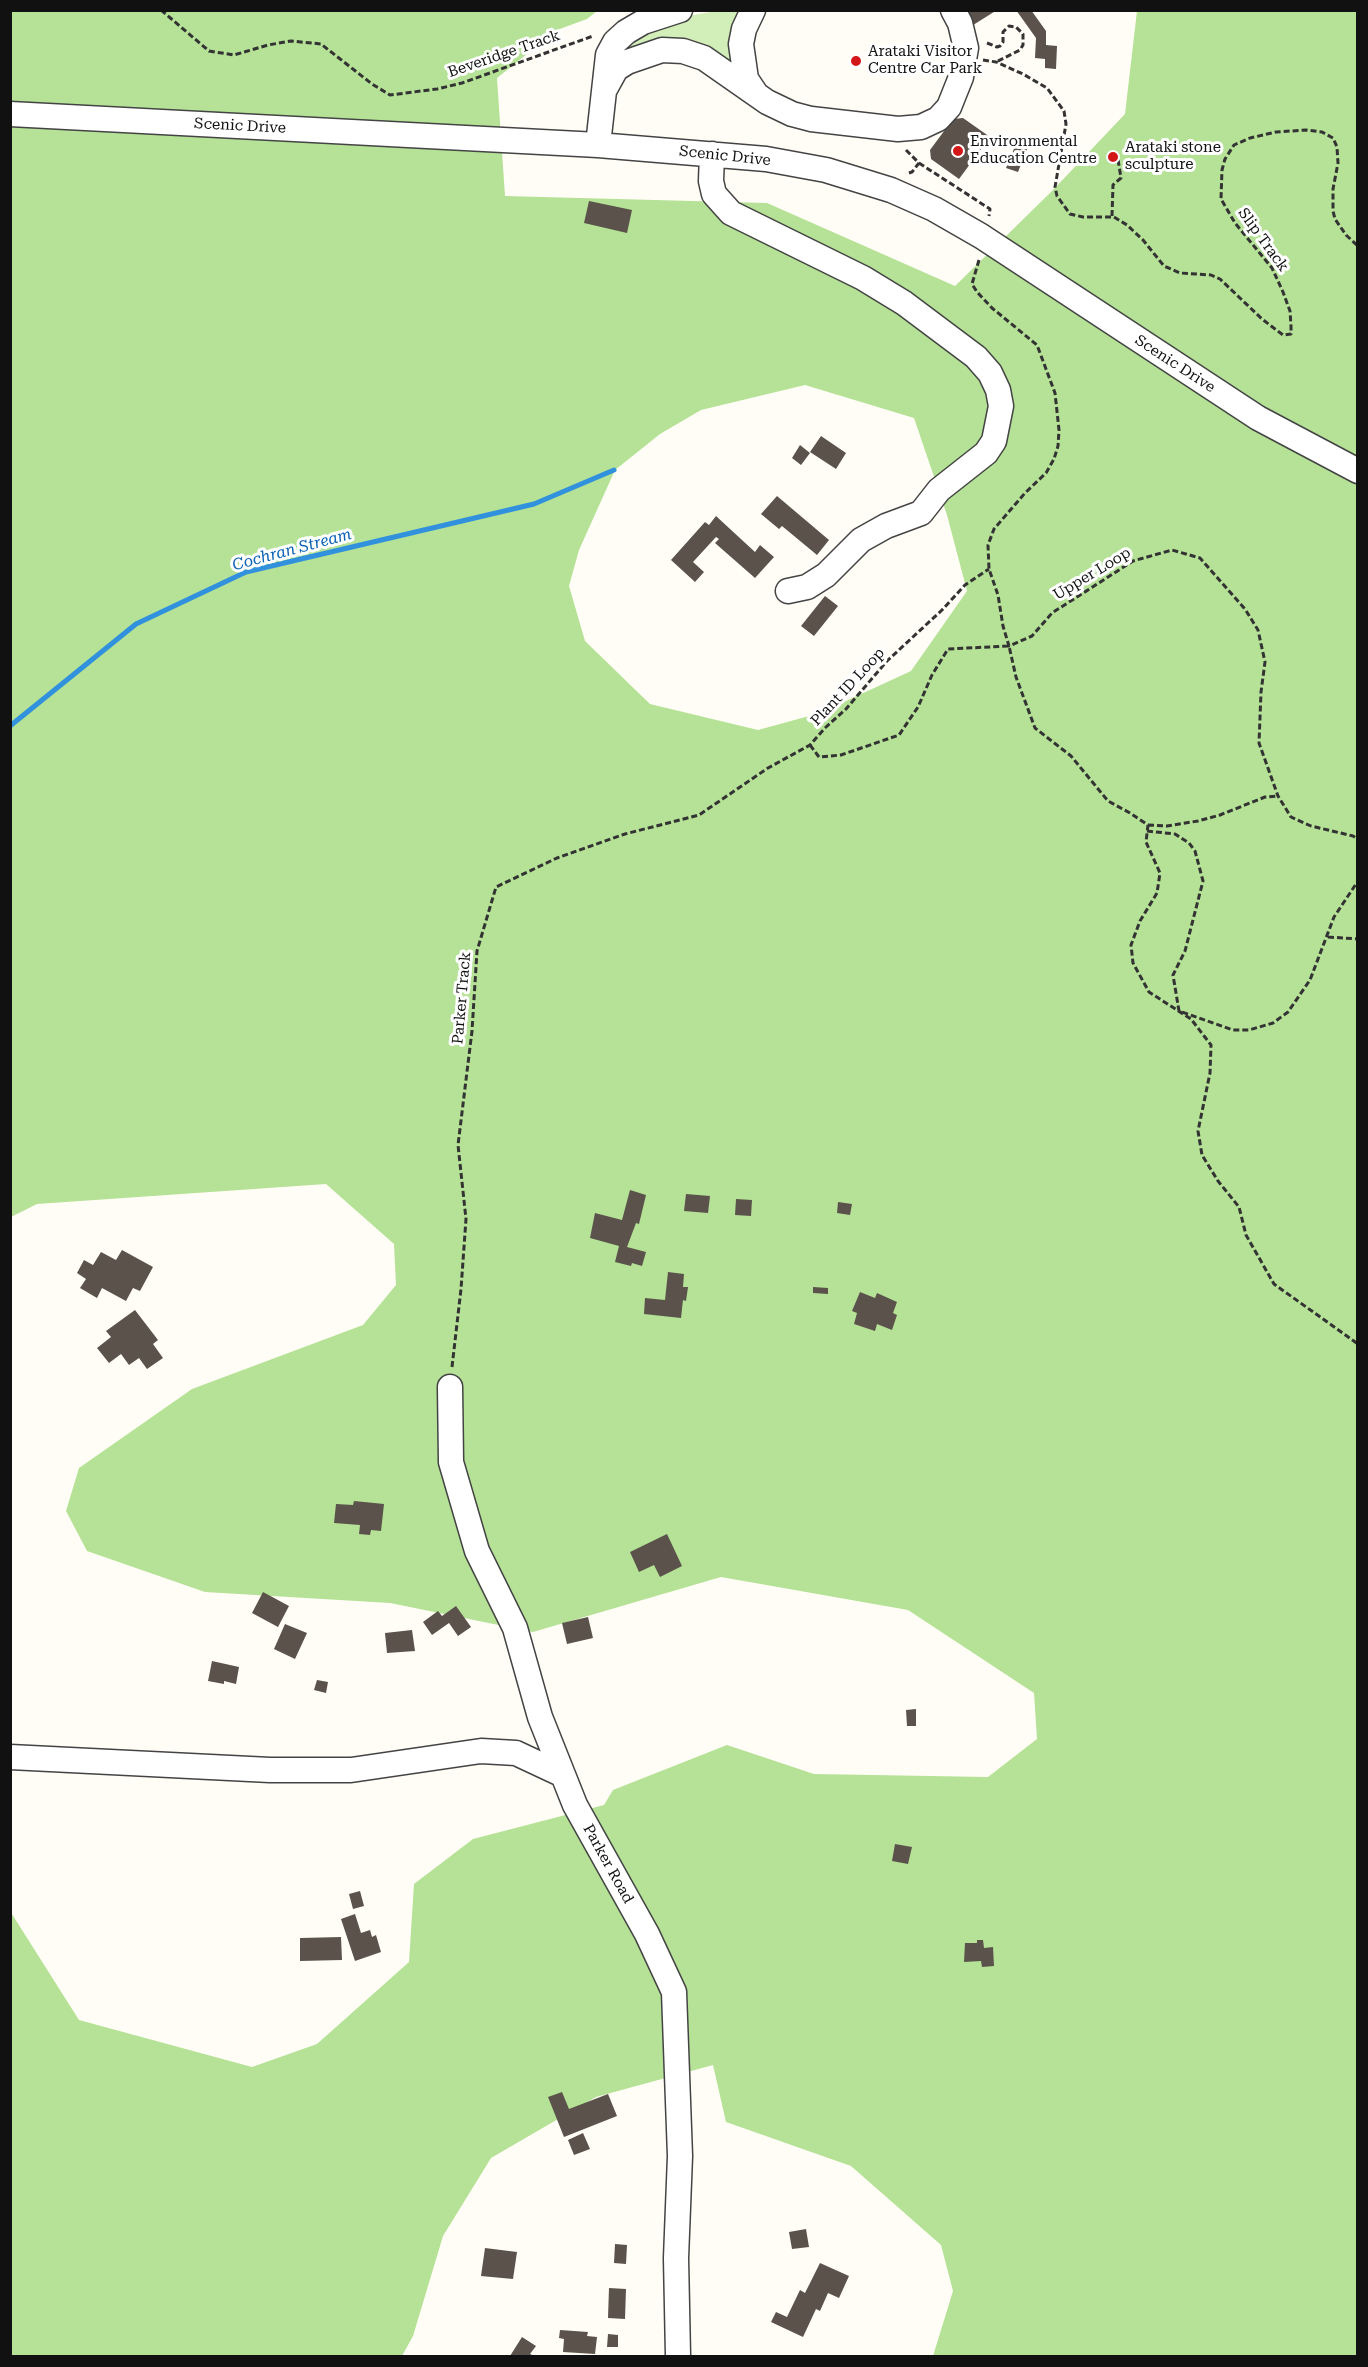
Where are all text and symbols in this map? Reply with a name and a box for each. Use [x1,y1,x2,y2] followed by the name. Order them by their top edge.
[446,26,562,82] street label: Beveridge Track
[868,43,982,78] place label: Arataki Visitor Centre Car Park
[849,54,863,68] marker: Arataki Visitor Centre Car Park
[194,115,286,137] street label: Scenic Drive
[970,133,1097,168] place label: Environmental Education Centre
[1125,139,1221,174] place label: Arataki stone sculpture
[678,142,772,170] street label: Scenic Drive
[951,144,965,158] marker: Environmental Education Centre
[1106,150,1120,164] marker: Arataki stone sculpture
[1234,205,1292,275] street label: Slip Track
[1132,331,1218,397] street label: Scenic Drive
[230,525,354,575] water label: Cochran Stream
[1050,544,1134,604] street label: Upper Loop
[807,644,889,730] street label: Plant ID Loop
[449,951,475,1045] street label: Parker Track
[579,1821,637,1907] street label: Parker Road

